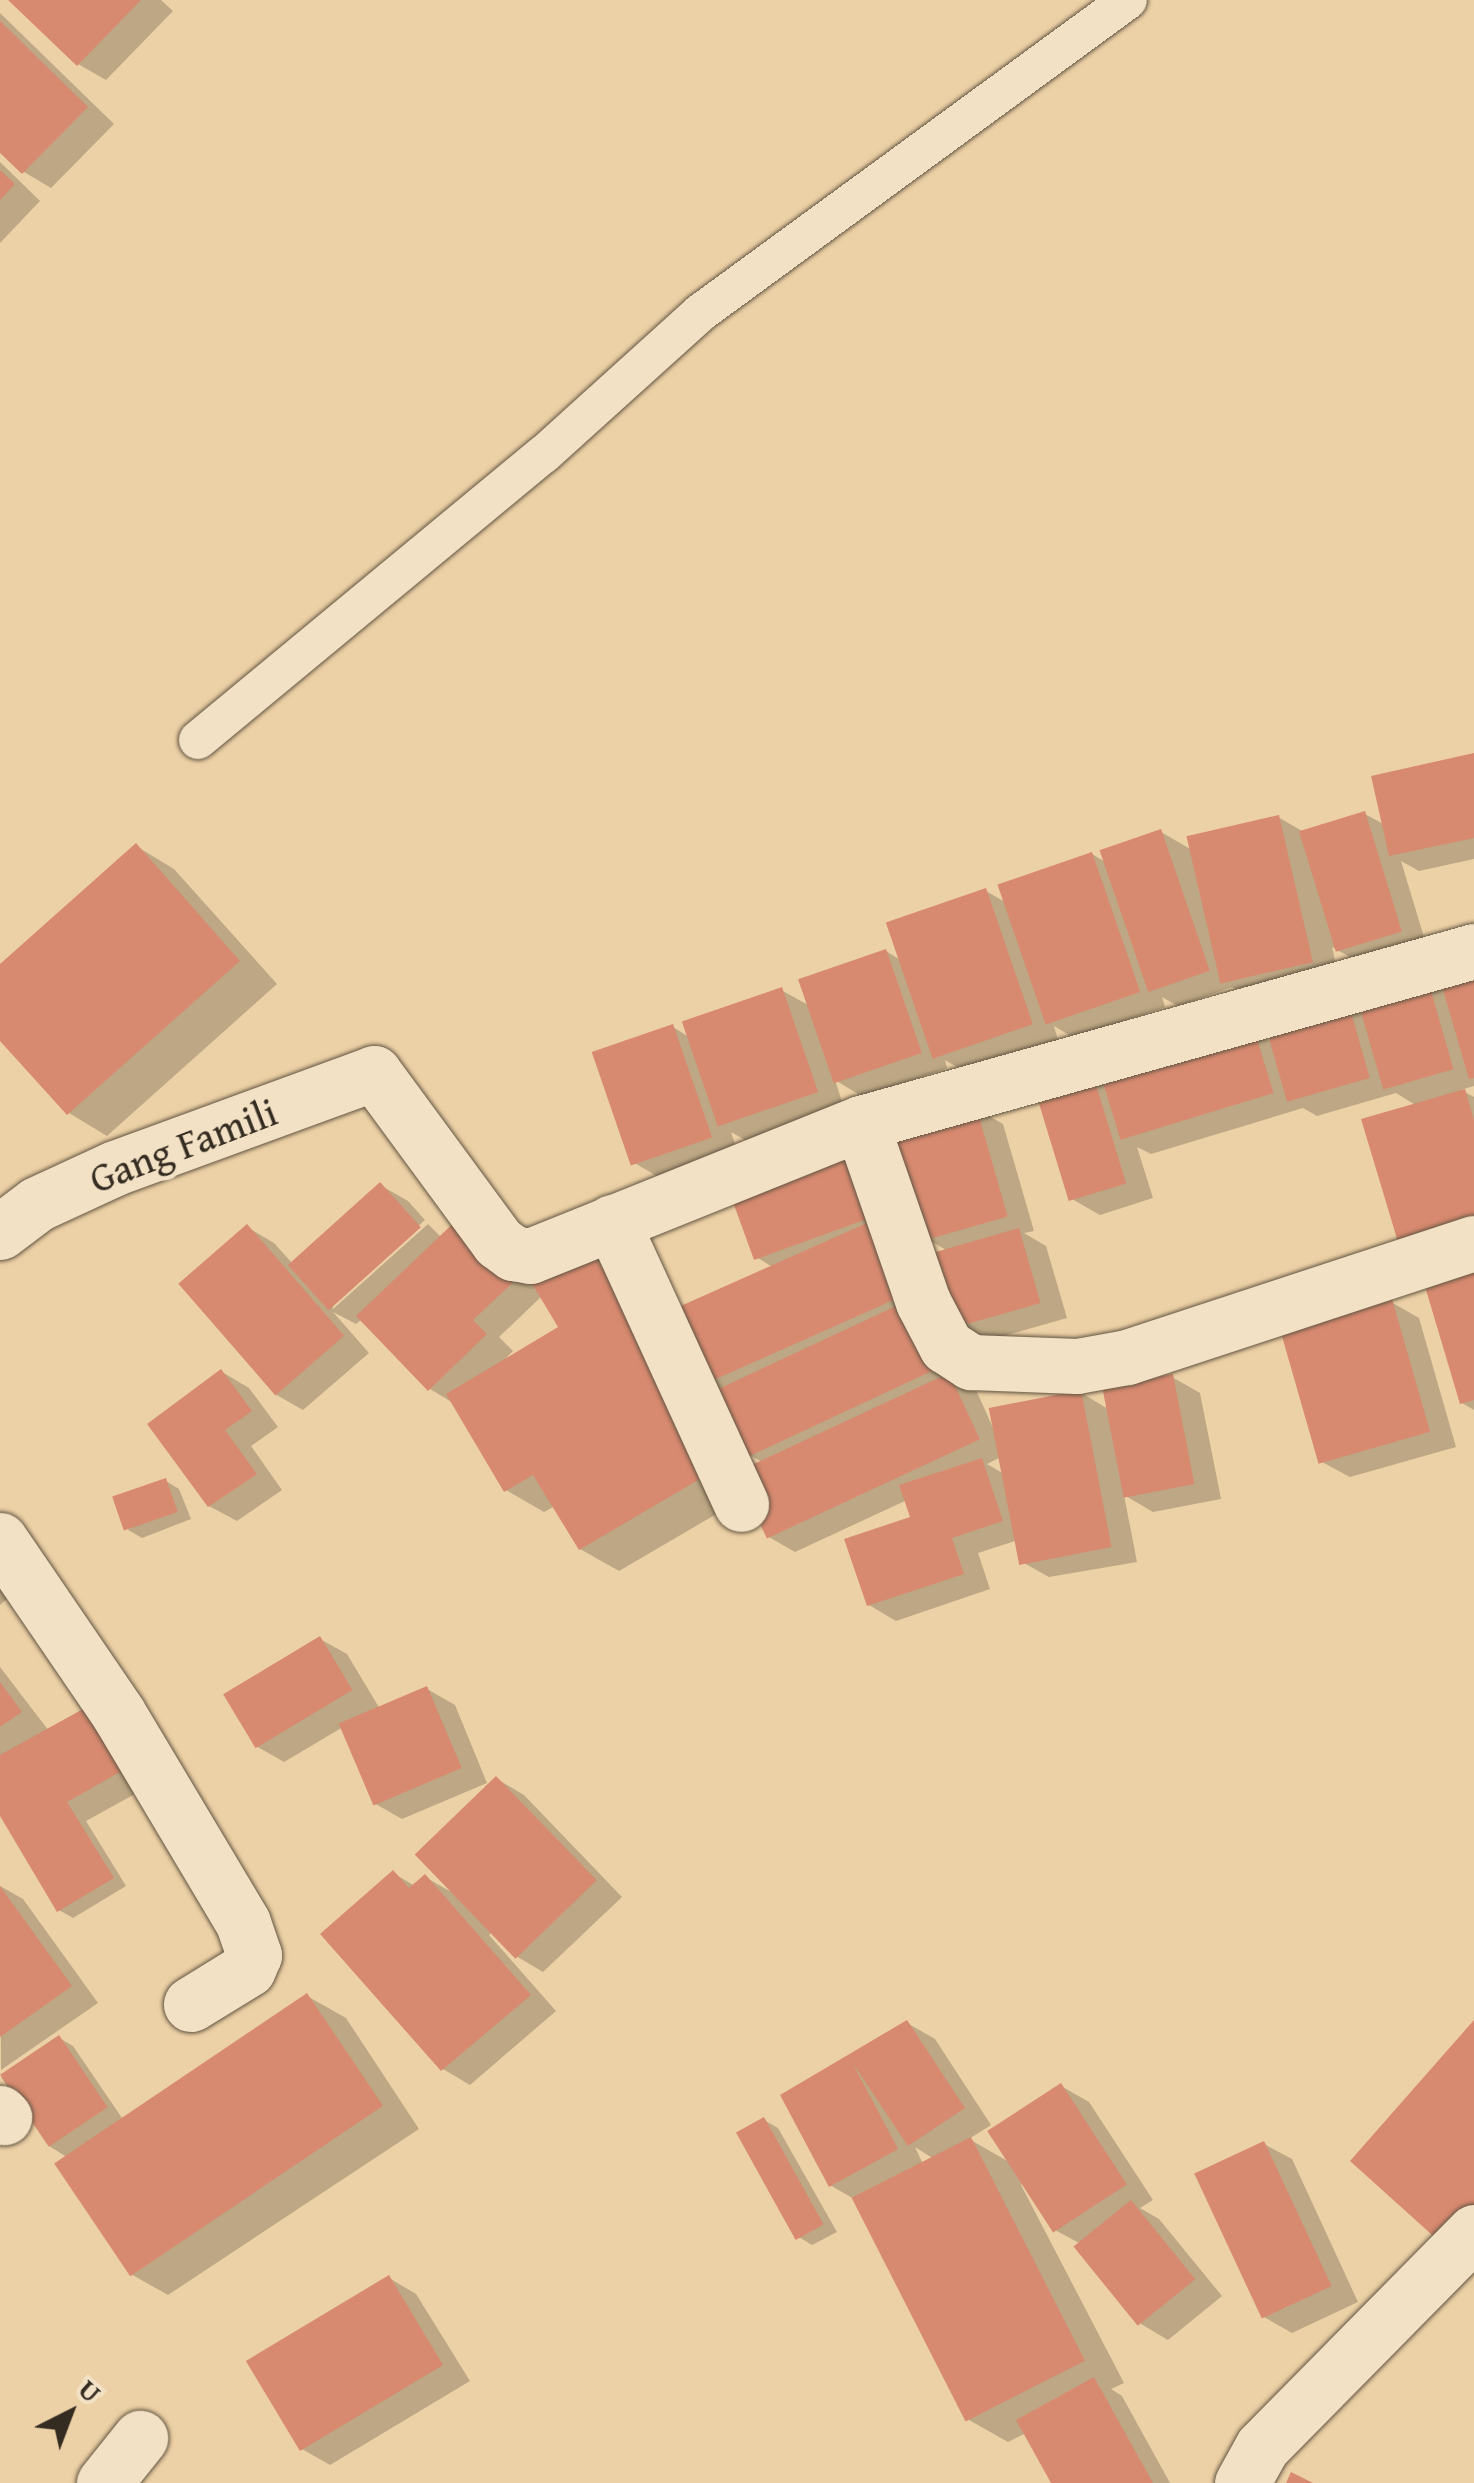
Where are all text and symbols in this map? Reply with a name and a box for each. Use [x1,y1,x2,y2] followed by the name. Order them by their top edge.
[82,1087,284,1203] street label: Gang Famili
[20,2363,120,2463] north arrow
[70,2369,111,2412] text: U

